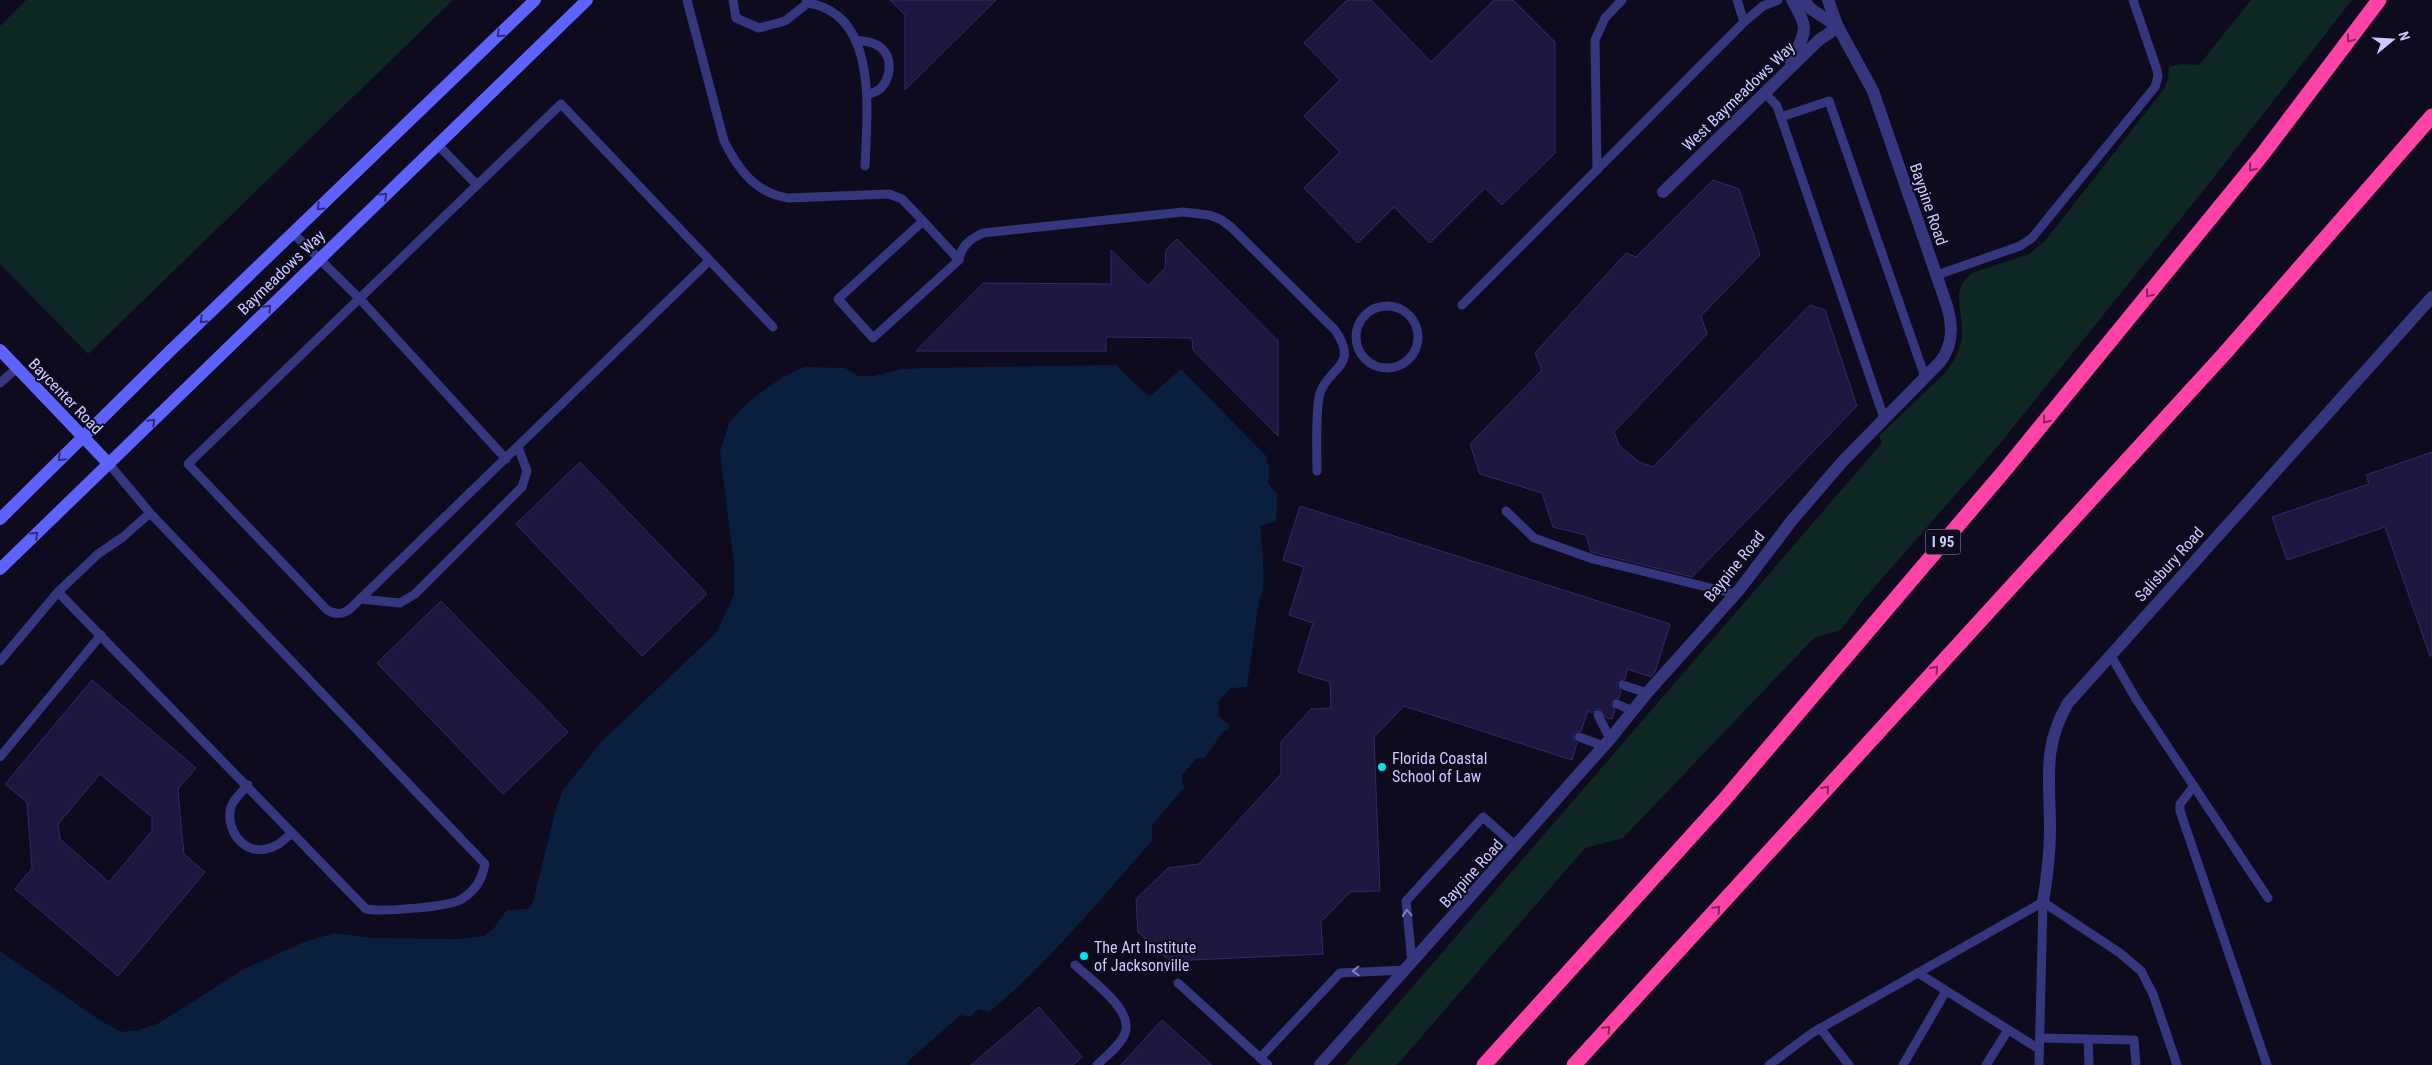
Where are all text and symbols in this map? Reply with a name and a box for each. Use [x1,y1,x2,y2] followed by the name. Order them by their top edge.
[2367,15,2417,65] north arrow
[496,28,505,37] one-way arrow
[2395,29,2413,43] text: N
[2347,33,2356,43] one-way arrow
[1678,38,1799,155] street label: West Baymeadows Way
[1906,161,1951,248] street label: Baypine Road
[2249,162,2257,171] one-way arrow
[379,193,388,202] one-way arrow
[316,201,325,210] one-way arrow
[234,226,329,319] street label: Baymeadows Way
[2146,288,2154,297] one-way arrow
[262,305,271,314] one-way arrow
[199,314,208,323] one-way arrow
[25,354,107,438] street label: Baycenter Road
[2043,414,2051,423] one-way arrow
[146,419,155,428] one-way arrow
[58,452,67,461] one-way arrow
[2131,523,2208,606] street label: Salisbury Road
[1700,527,1769,606] street label: Baypine Road
[1926,530,1960,554] road number: I 95
[29,532,38,541] one-way arrow
[1930,665,1939,674] one-way arrow
[1392,749,1487,786] place label: Florida Coastal School of Law
[1376,761,1388,773] marker: Florida Coastal School of Law
[1820,786,1829,795] one-way arrow
[1436,835,1507,911] street label: Baypine Road
[1711,906,1720,915] one-way arrow
[1402,909,1413,917] one-way arrow
[1094,938,1196,975] place label: The Art Institute of Jacksonville
[1078,950,1090,962] marker: The Art Institute of Jacksonville
[1352,966,1360,976] one-way arrow
[1601,1026,1610,1035] one-way arrow

